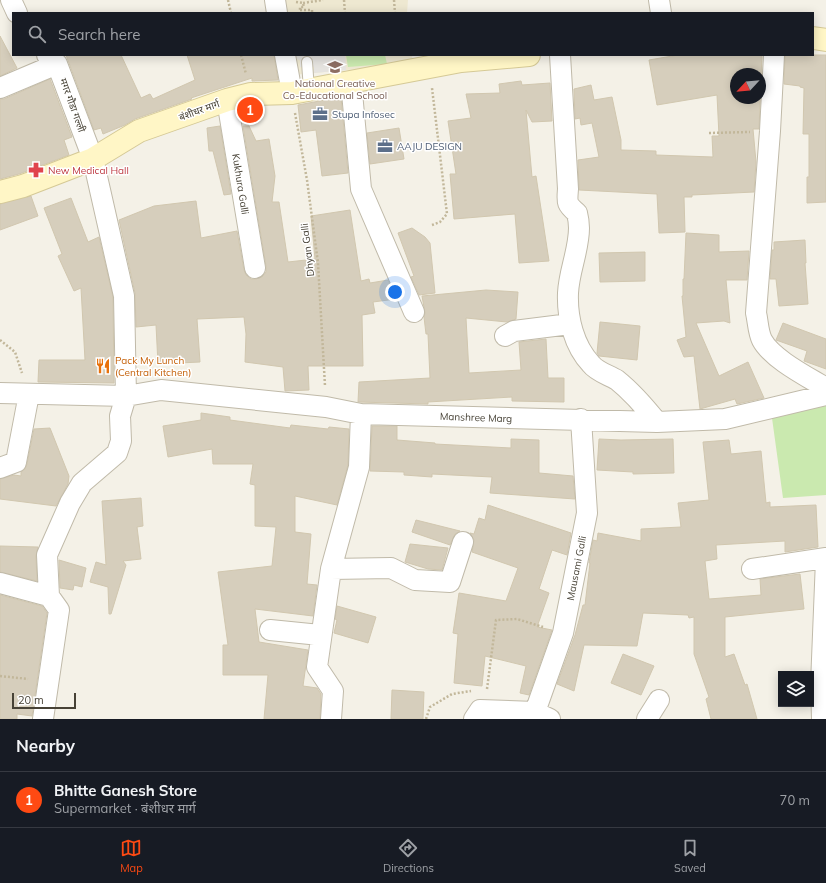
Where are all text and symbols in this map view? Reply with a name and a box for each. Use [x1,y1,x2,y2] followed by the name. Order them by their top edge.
[12,12,814,56] search box
[26,23,48,45] icon: search
[58,25,140,44] text: Search here
[326,58,344,76] school or university icon: National Creative Co-Educational School
[730,68,766,104] north arrow
[57,76,88,134] street label: मगर गौडा गल्ली
[283,77,387,102] place label: National Creative Co-Educational School
[237,95,263,125] pin: 1
[177,97,222,124] street label: बंशीधर मार्ग
[311,105,329,123] office icon: Stupa Infosec
[332,108,395,121] place label: Stupa Infosec
[376,137,394,155] office icon: AAJU DESIGN
[397,140,462,153] place label: AAJU DESIGN
[229,153,252,215] street label: Kukhura Galli
[27,161,45,179] pharmacy icon: New Medical Hall
[48,164,129,177] place label: New Medical Hall
[298,223,317,277] street label: Dhyan Galli
[385,282,405,302] your location
[115,354,191,379] place label: Pack My Lunch (Central Kitchen)
[94,357,112,375] restaurant icon: Pack My Lunch (Central Kitchen)
[440,410,512,425] street label: Manshree Marg
[564,535,589,601] street label: Mausami Galli
[778,671,814,707] map controls
[778,671,814,707] button: layers
[12,691,76,710] scale bar
[18,693,44,707] text: 20 m
[16,735,75,756] text: Nearby
[54,781,197,800] text: Bhitte Ganesh Store
[25,792,33,808] text: 1
[780,792,810,808] text: 70 m
[54,800,196,816] text: Supermarket · बंशीधर मार्ग
[120,837,143,875] tab: Map
[383,837,434,875] tab: Directions
[674,837,706,875] tab: Saved

